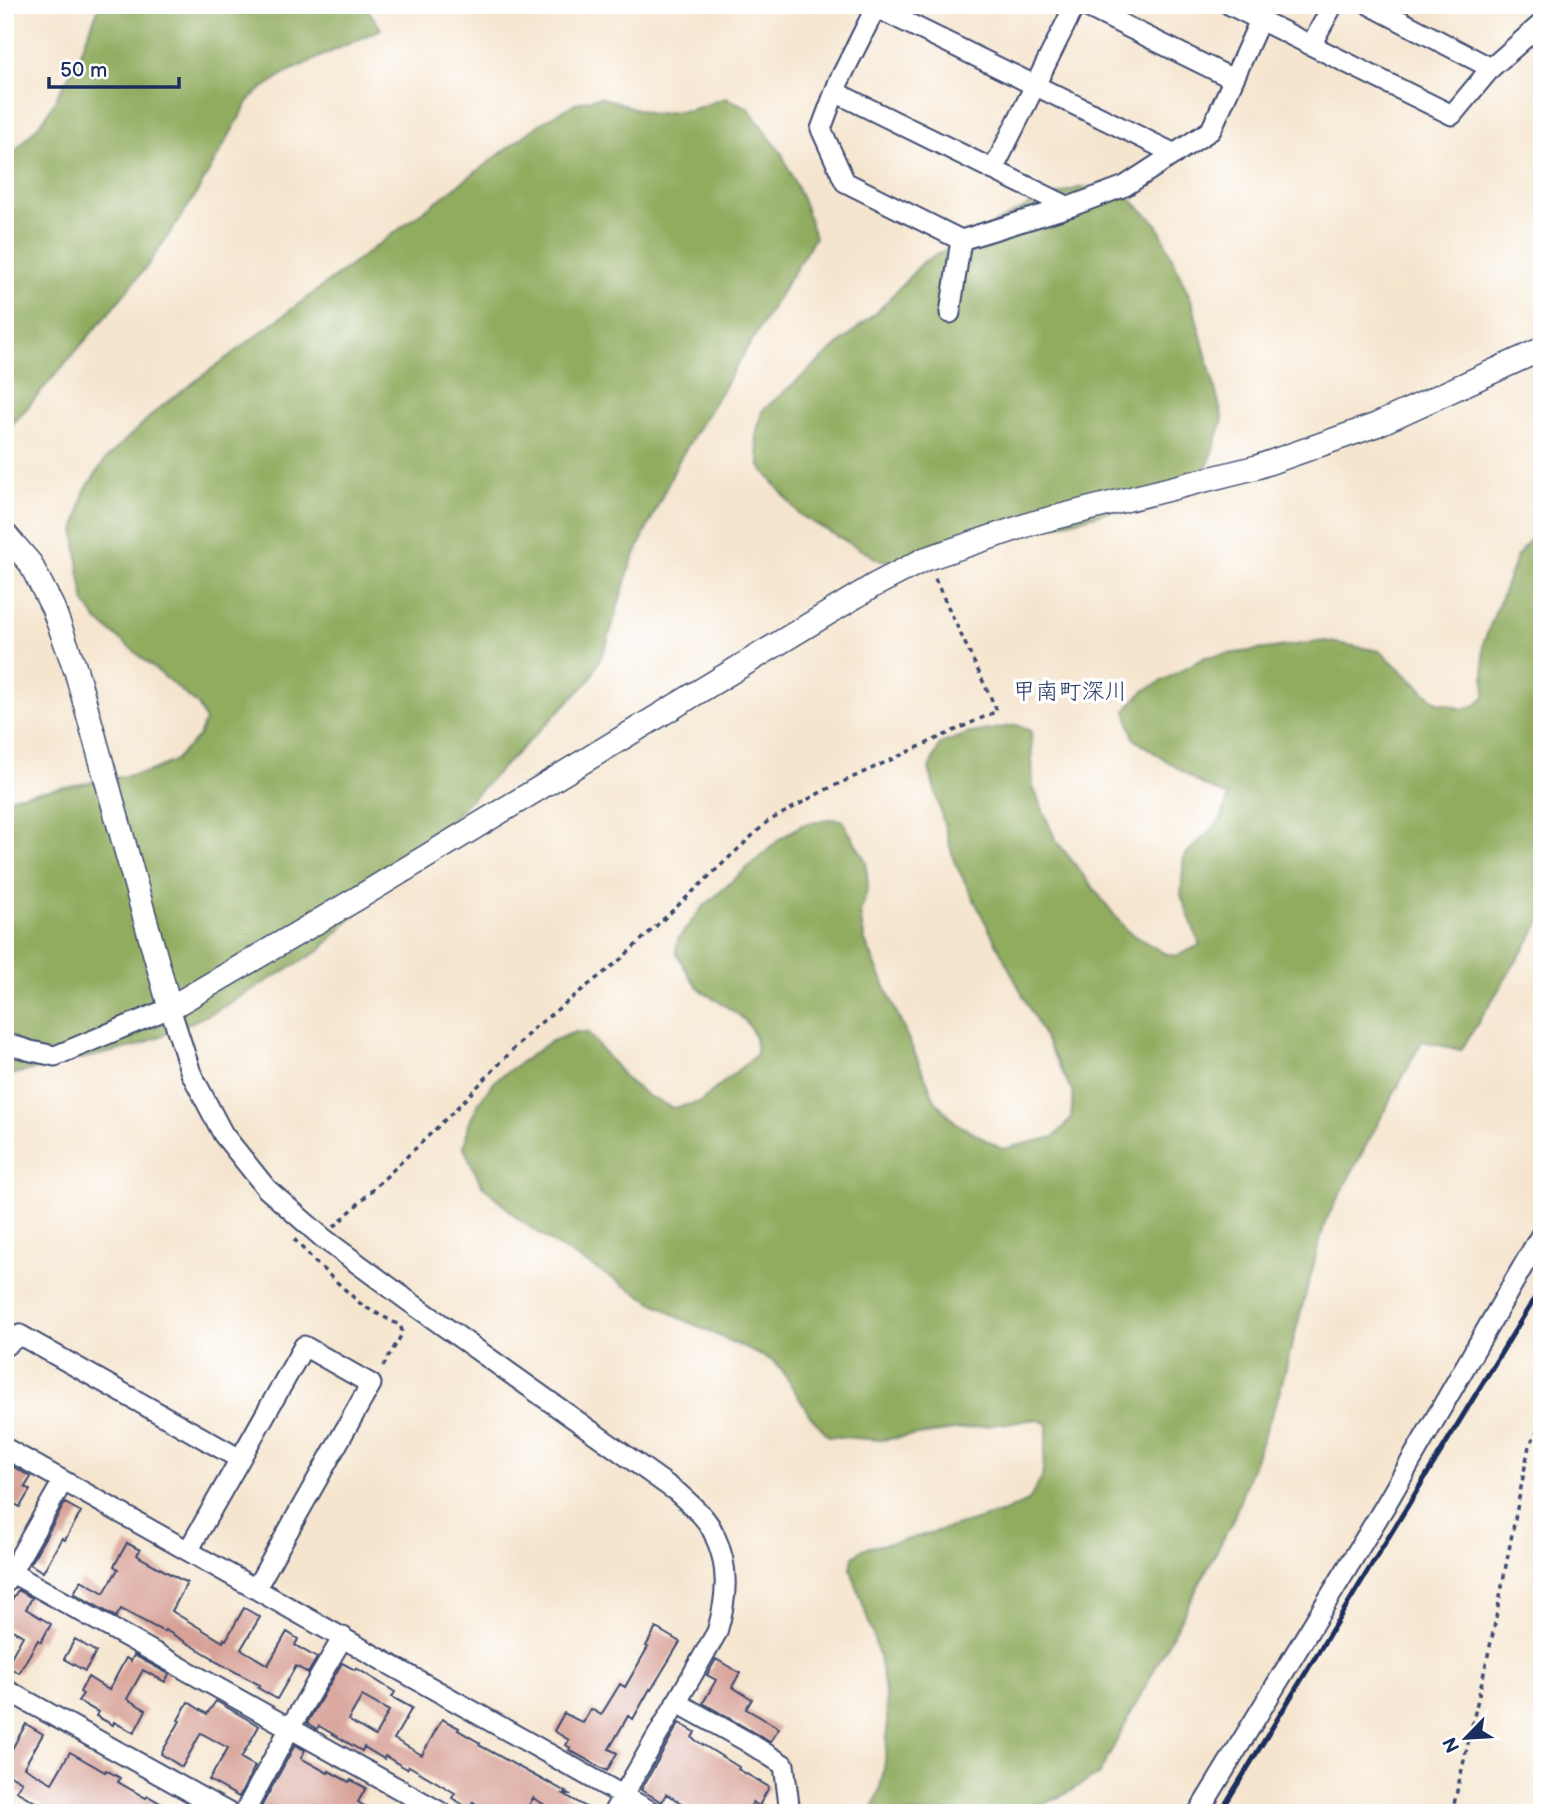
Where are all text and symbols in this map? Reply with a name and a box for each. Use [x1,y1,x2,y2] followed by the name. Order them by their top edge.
[49,46,178,90] scale bar
[60,58,107,83] text: 50 m
[1013,678,1128,706] district label: 甲南町深川
[1432,1702,1502,1772] north arrow
[1439,1733,1465,1756] text: N

